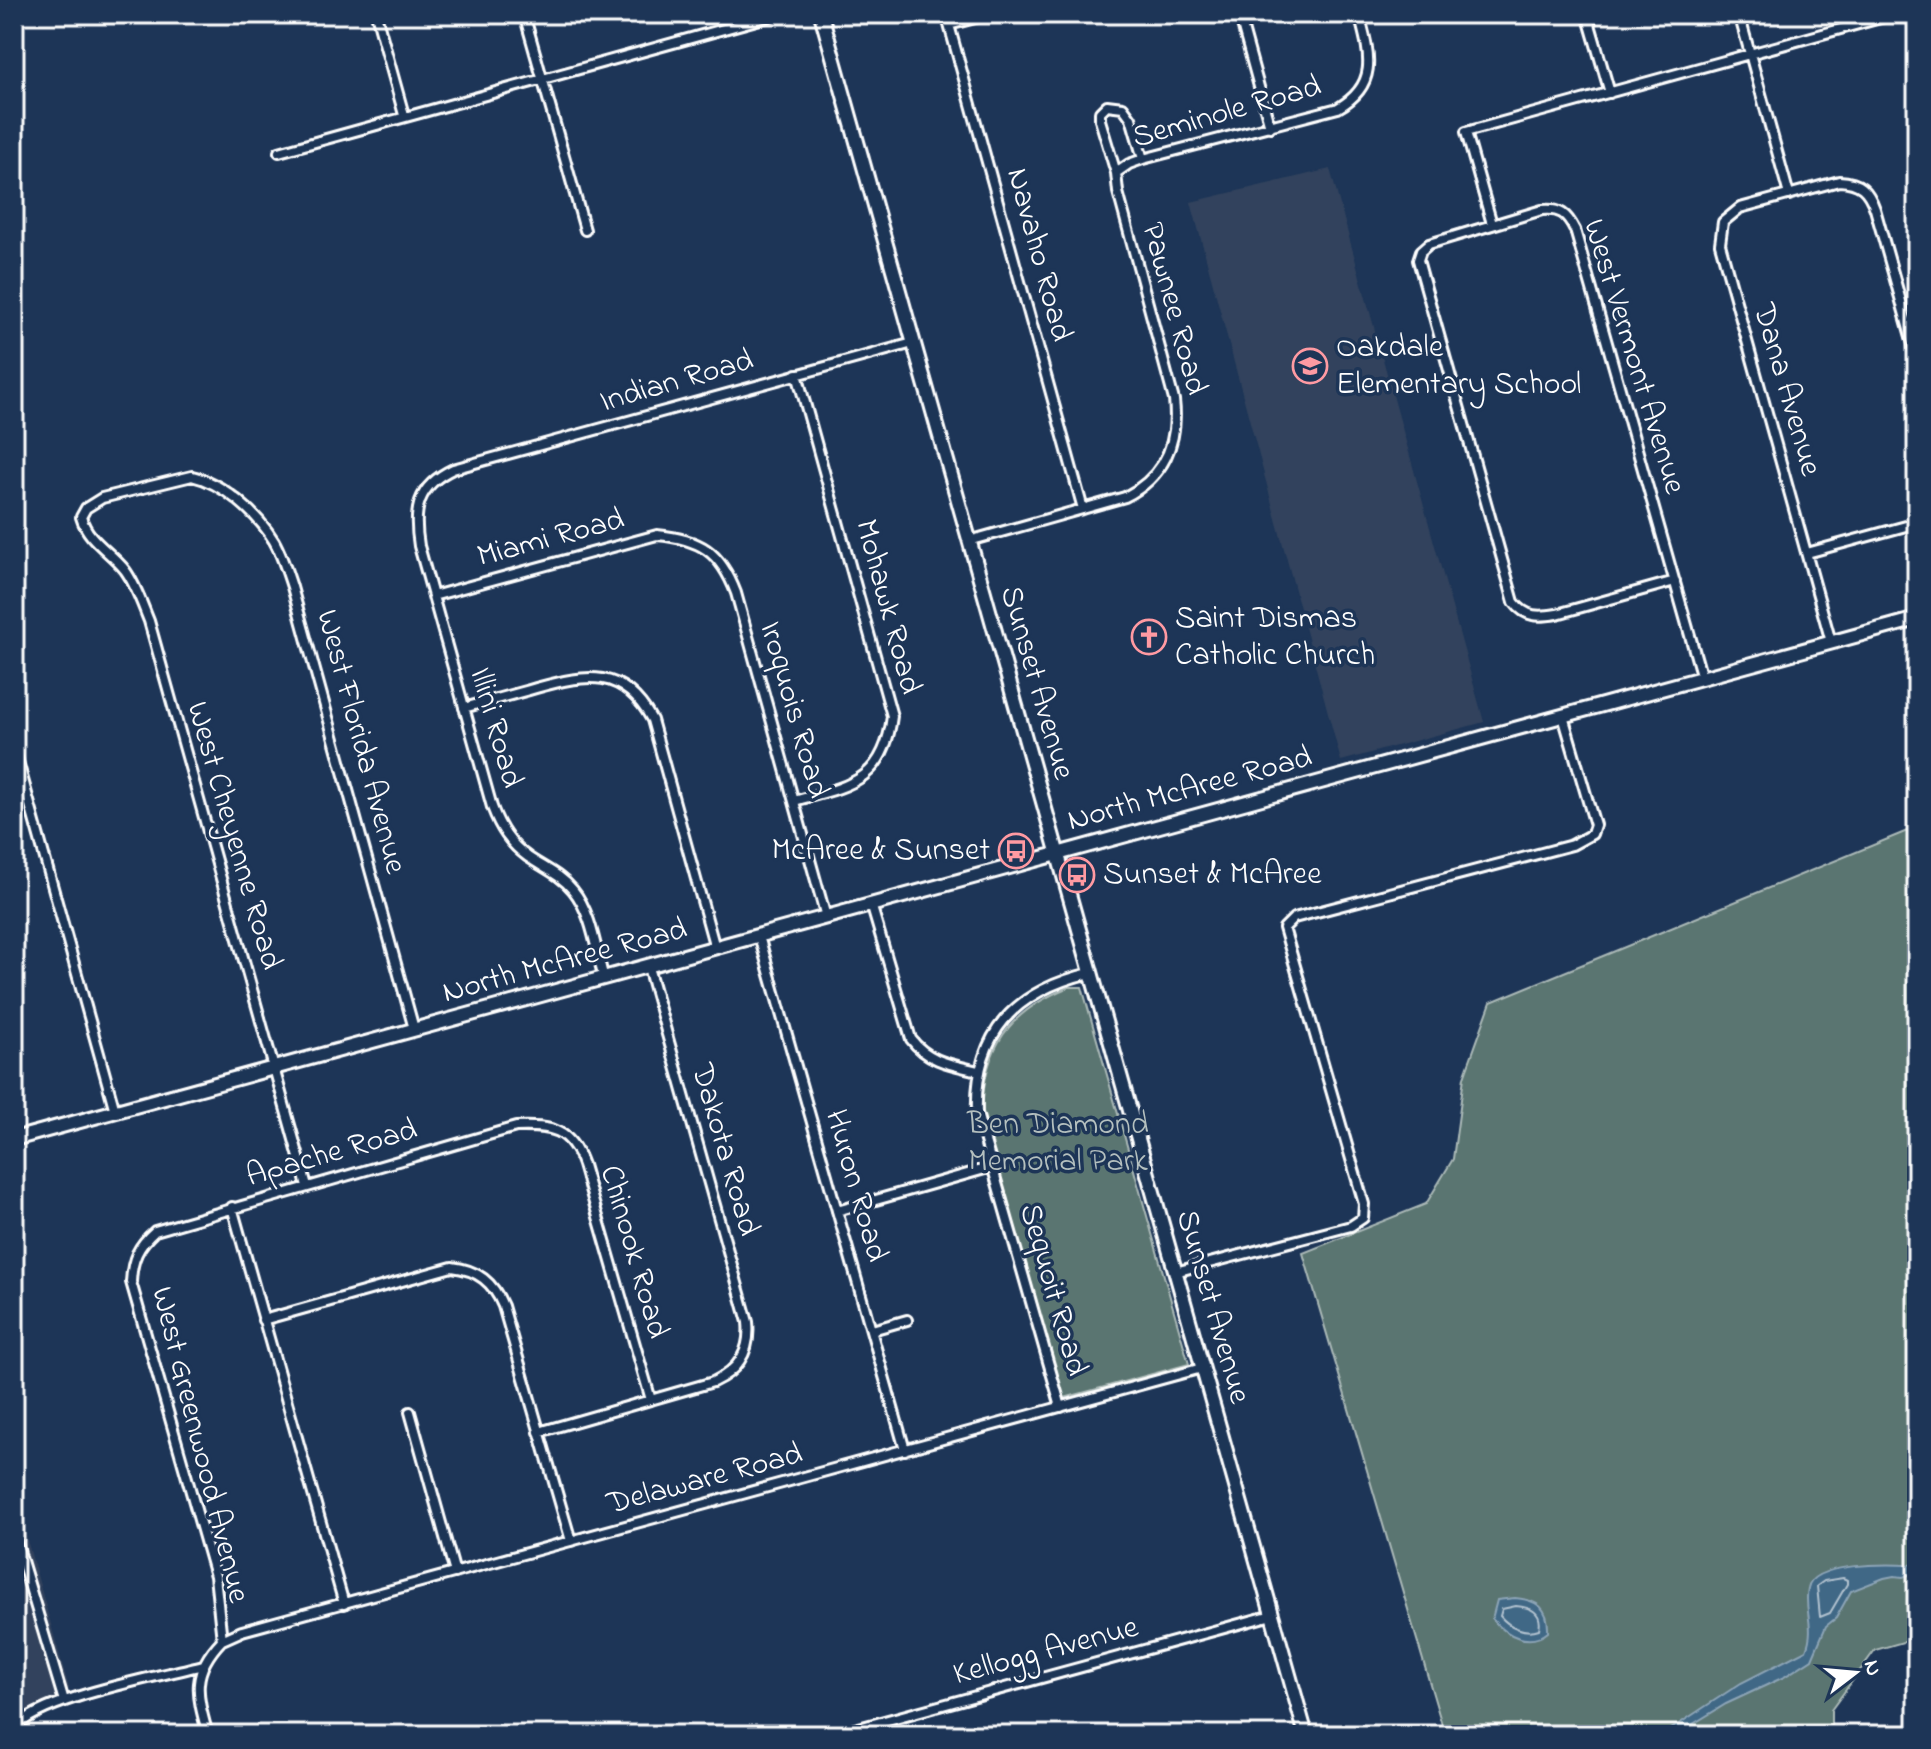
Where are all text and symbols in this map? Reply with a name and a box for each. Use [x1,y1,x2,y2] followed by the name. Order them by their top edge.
[1127,64,1327,162] street label: Seminole Road
[992,163,1084,347] street label: Navaho Road
[1569,214,1697,501] street label: West Vermont Avenue
[1127,217,1219,401] street label: Pawnee Road
[1739,297,1833,482] street label: Dana Avenue
[1336,325,1581,409] place label: Oakdale Elementary School
[595,338,759,426] street label: Indian Road
[1291,347,1329,385] school or university icon: Oakdale Elementary School
[472,497,630,581] street label: Miami Road
[841,514,933,700] street label: Mohawk Road
[986,581,1086,786] street label: Sunset Avenue
[1175,596,1375,680] place label: Saint Dismas Catholic Church
[302,605,418,880] street label: West Florida Avenue
[745,616,841,804] street label: Iroquois Road
[1130,618,1168,656] church icon: Saint Dismas Catholic Church
[455,662,535,794] street label: Illini Road
[172,696,294,976] street label: West Cheyenne Road
[1062,735,1318,845] street label: North McAree Road
[772,828,990,875] place label: McAree & Sunset
[997,832,1035,870] bus stop icon: McAree & Sunset
[1103,852,1322,899] place label: Sunset & McAree
[1058,856,1096,894] bus stop icon: Sunset & McAree
[437,907,693,1017] street label: North McAree Road
[677,1057,771,1242] street label: Dakota Road
[966,1102,1149,1186] park label: Ben Diamond Memorial Park
[811,1104,899,1268] street label: Huron Road
[241,1107,423,1201] street label: Apache Road
[586,1160,680,1344] street label: Chinook Road
[1005,1198,1099,1382] street label: Sequoit Road
[1162,1205,1262,1410] street label: Sunset Avenue
[137,1282,261,1609] street label: West Greenwood Avenue
[601,1431,808,1529] street label: Delaware Road
[948,1605,1144,1699] street label: Kellogg Avenue
[1815,1633,1895,1713] north arrow
[1854,1657,1889,1680] text: N

